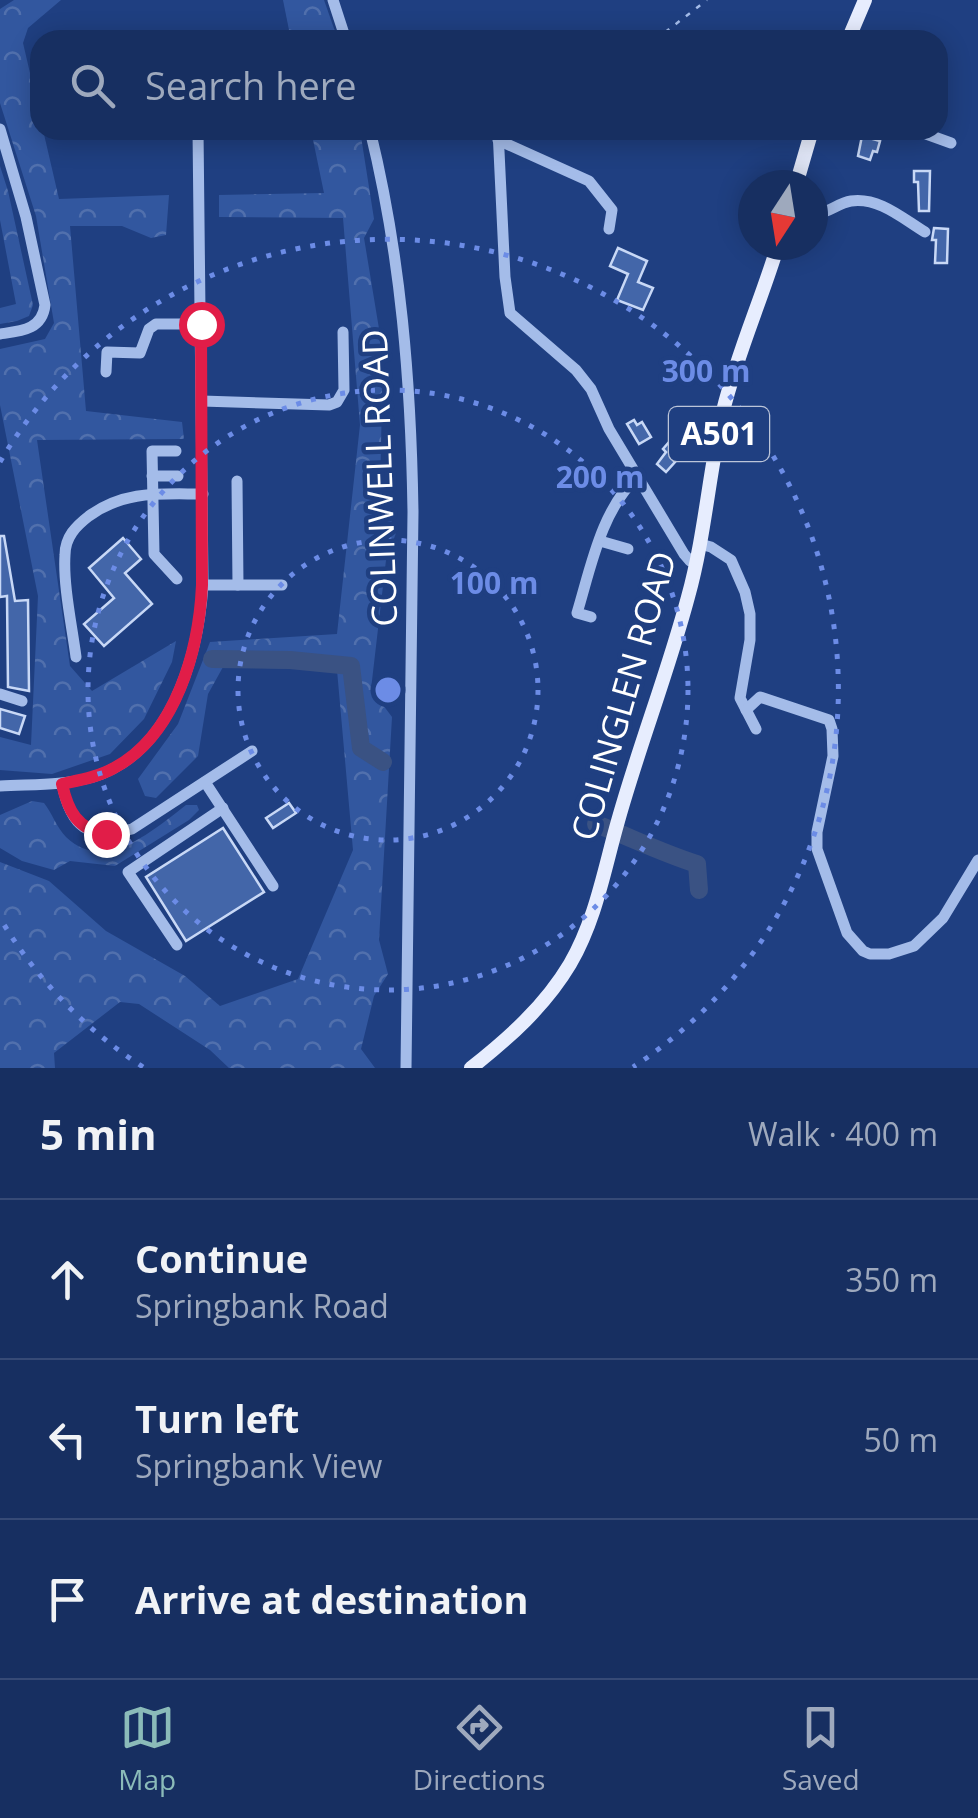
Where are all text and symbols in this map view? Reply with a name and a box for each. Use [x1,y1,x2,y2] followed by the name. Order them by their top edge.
[30,30,948,140] search box
[65,58,120,113] icon: search
[145,59,357,111] text: Search here
[738,170,828,260] north arrow
[179,302,225,348] route start
[350,329,407,627] street label: COLINWELL ROAD
[662,350,750,391] text: 300 m
[669,407,769,461] road number: A501
[556,456,644,497] text: 200 m
[559,546,686,846] street label: COLINGLEN ROAD
[450,562,538,603] text: 100 m
[370,672,406,708] centre of rings
[84,812,130,858] route end
[40,1105,157,1162] text: 5 min
[748,1112,938,1155] text: Walk · 400 m
[135,1232,308,1284] text: Continue
[40,1252,95,1307] icon: ahead
[845,1258,938,1301] text: 350 m
[135,1284,389,1327] text: Springbank Road
[135,1392,299,1444] text: Turn left
[40,1412,95,1467] icon: left
[863,1418,938,1461] text: 50 m
[135,1444,382,1487] text: Springbank View
[40,1572,95,1627] icon: arrive
[135,1573,529,1625] text: Arrive at destination
[118,1700,176,1798] tab: Map
[413,1700,545,1798] tab: Directions
[782,1700,860,1798] tab: Saved

